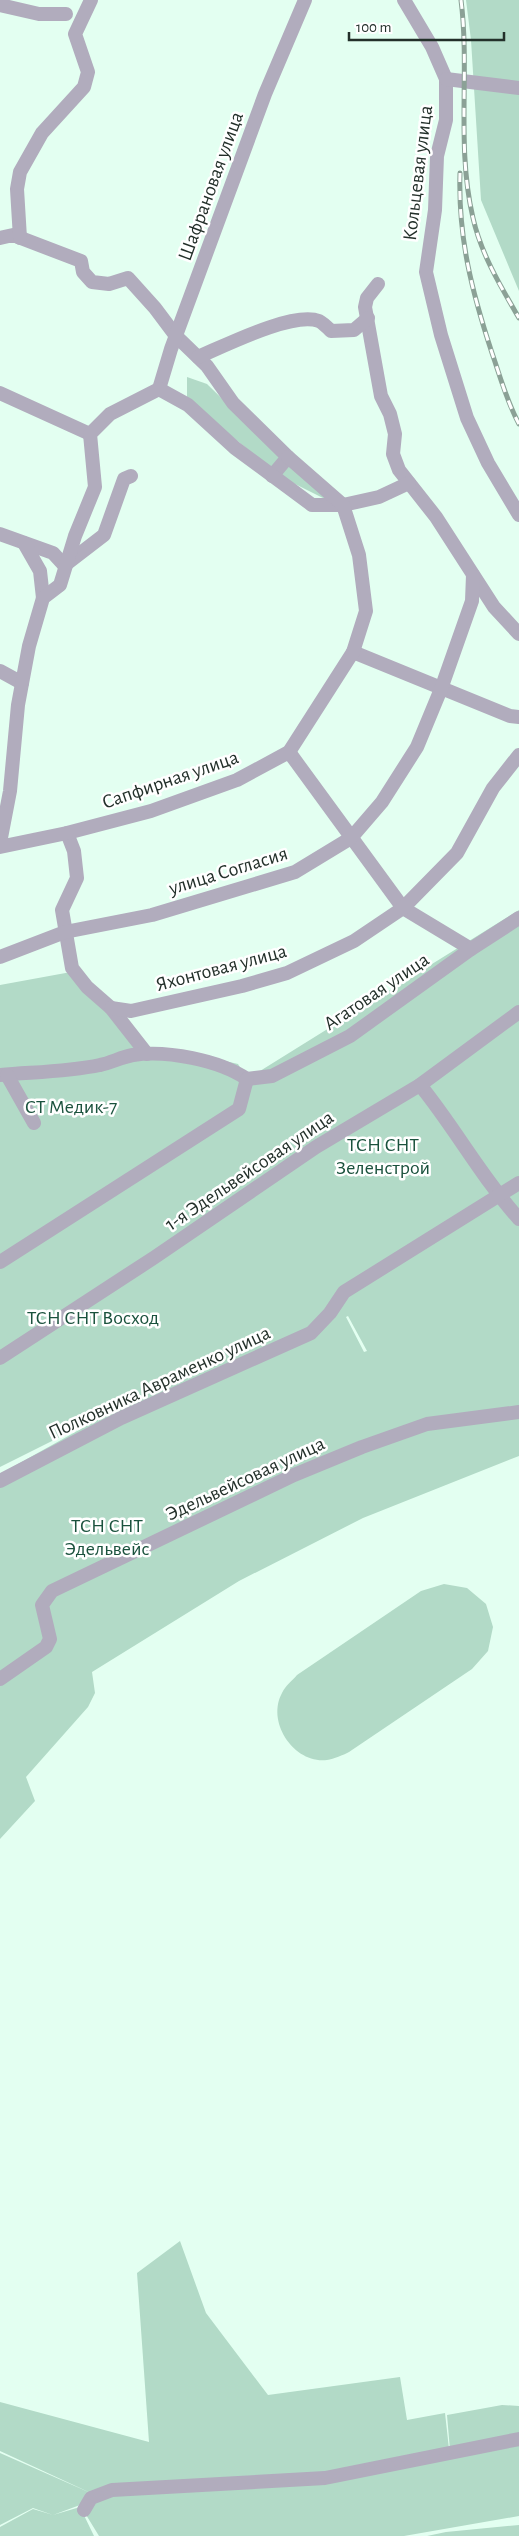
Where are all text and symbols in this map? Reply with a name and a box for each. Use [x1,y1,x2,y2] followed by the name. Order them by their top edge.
[349,10,504,42] scale bar
[356,20,391,35] text: 100 m
[400,104,436,242] street label: Кольцевая улица
[175,109,247,264] street label: Шафрановая улица
[100,747,241,813] street label: Сапфирная улица
[166,843,290,899] street label: улица Согласия
[154,941,289,995] street label: Яхонтовая улица
[320,949,433,1034] street label: Агатовая улица
[25,1097,117,1117] park label: СТ Медик-7
[162,1107,337,1235] street label: 1-я Эдельвейсовая улица
[336,1135,430,1178] park label: ТСН СНТ Зеленстрой
[27,1308,159,1328] park label: ТСН СНТ Восход
[45,1323,273,1443] street label: Полковника Авраменко улица
[163,1433,328,1525] street label: Эдельвейсовая улица
[64,1516,150,1559] park label: ТСН СНТ Эдельвейс

